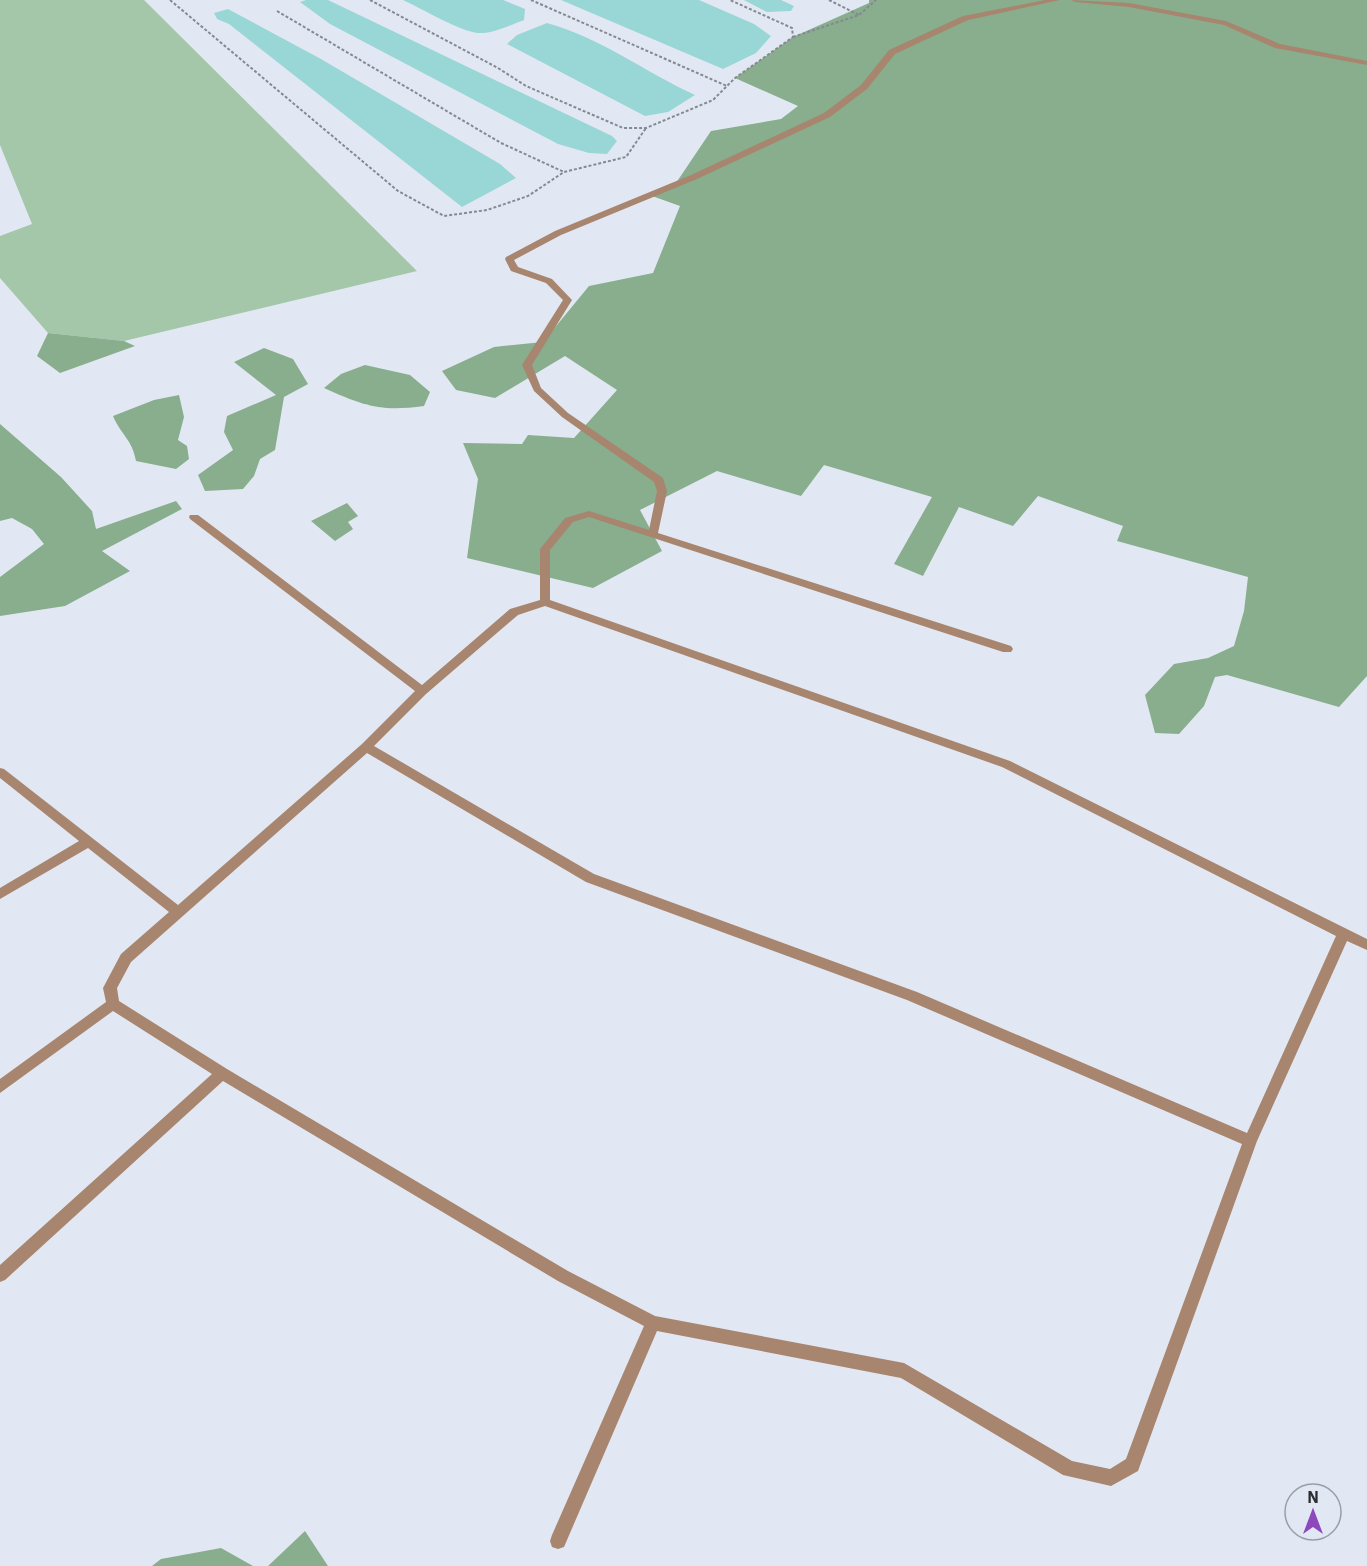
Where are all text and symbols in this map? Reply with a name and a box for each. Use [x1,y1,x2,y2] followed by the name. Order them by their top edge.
[1283,1482,1343,1542] north arrow
[1307,1487,1319,1507] text: N

